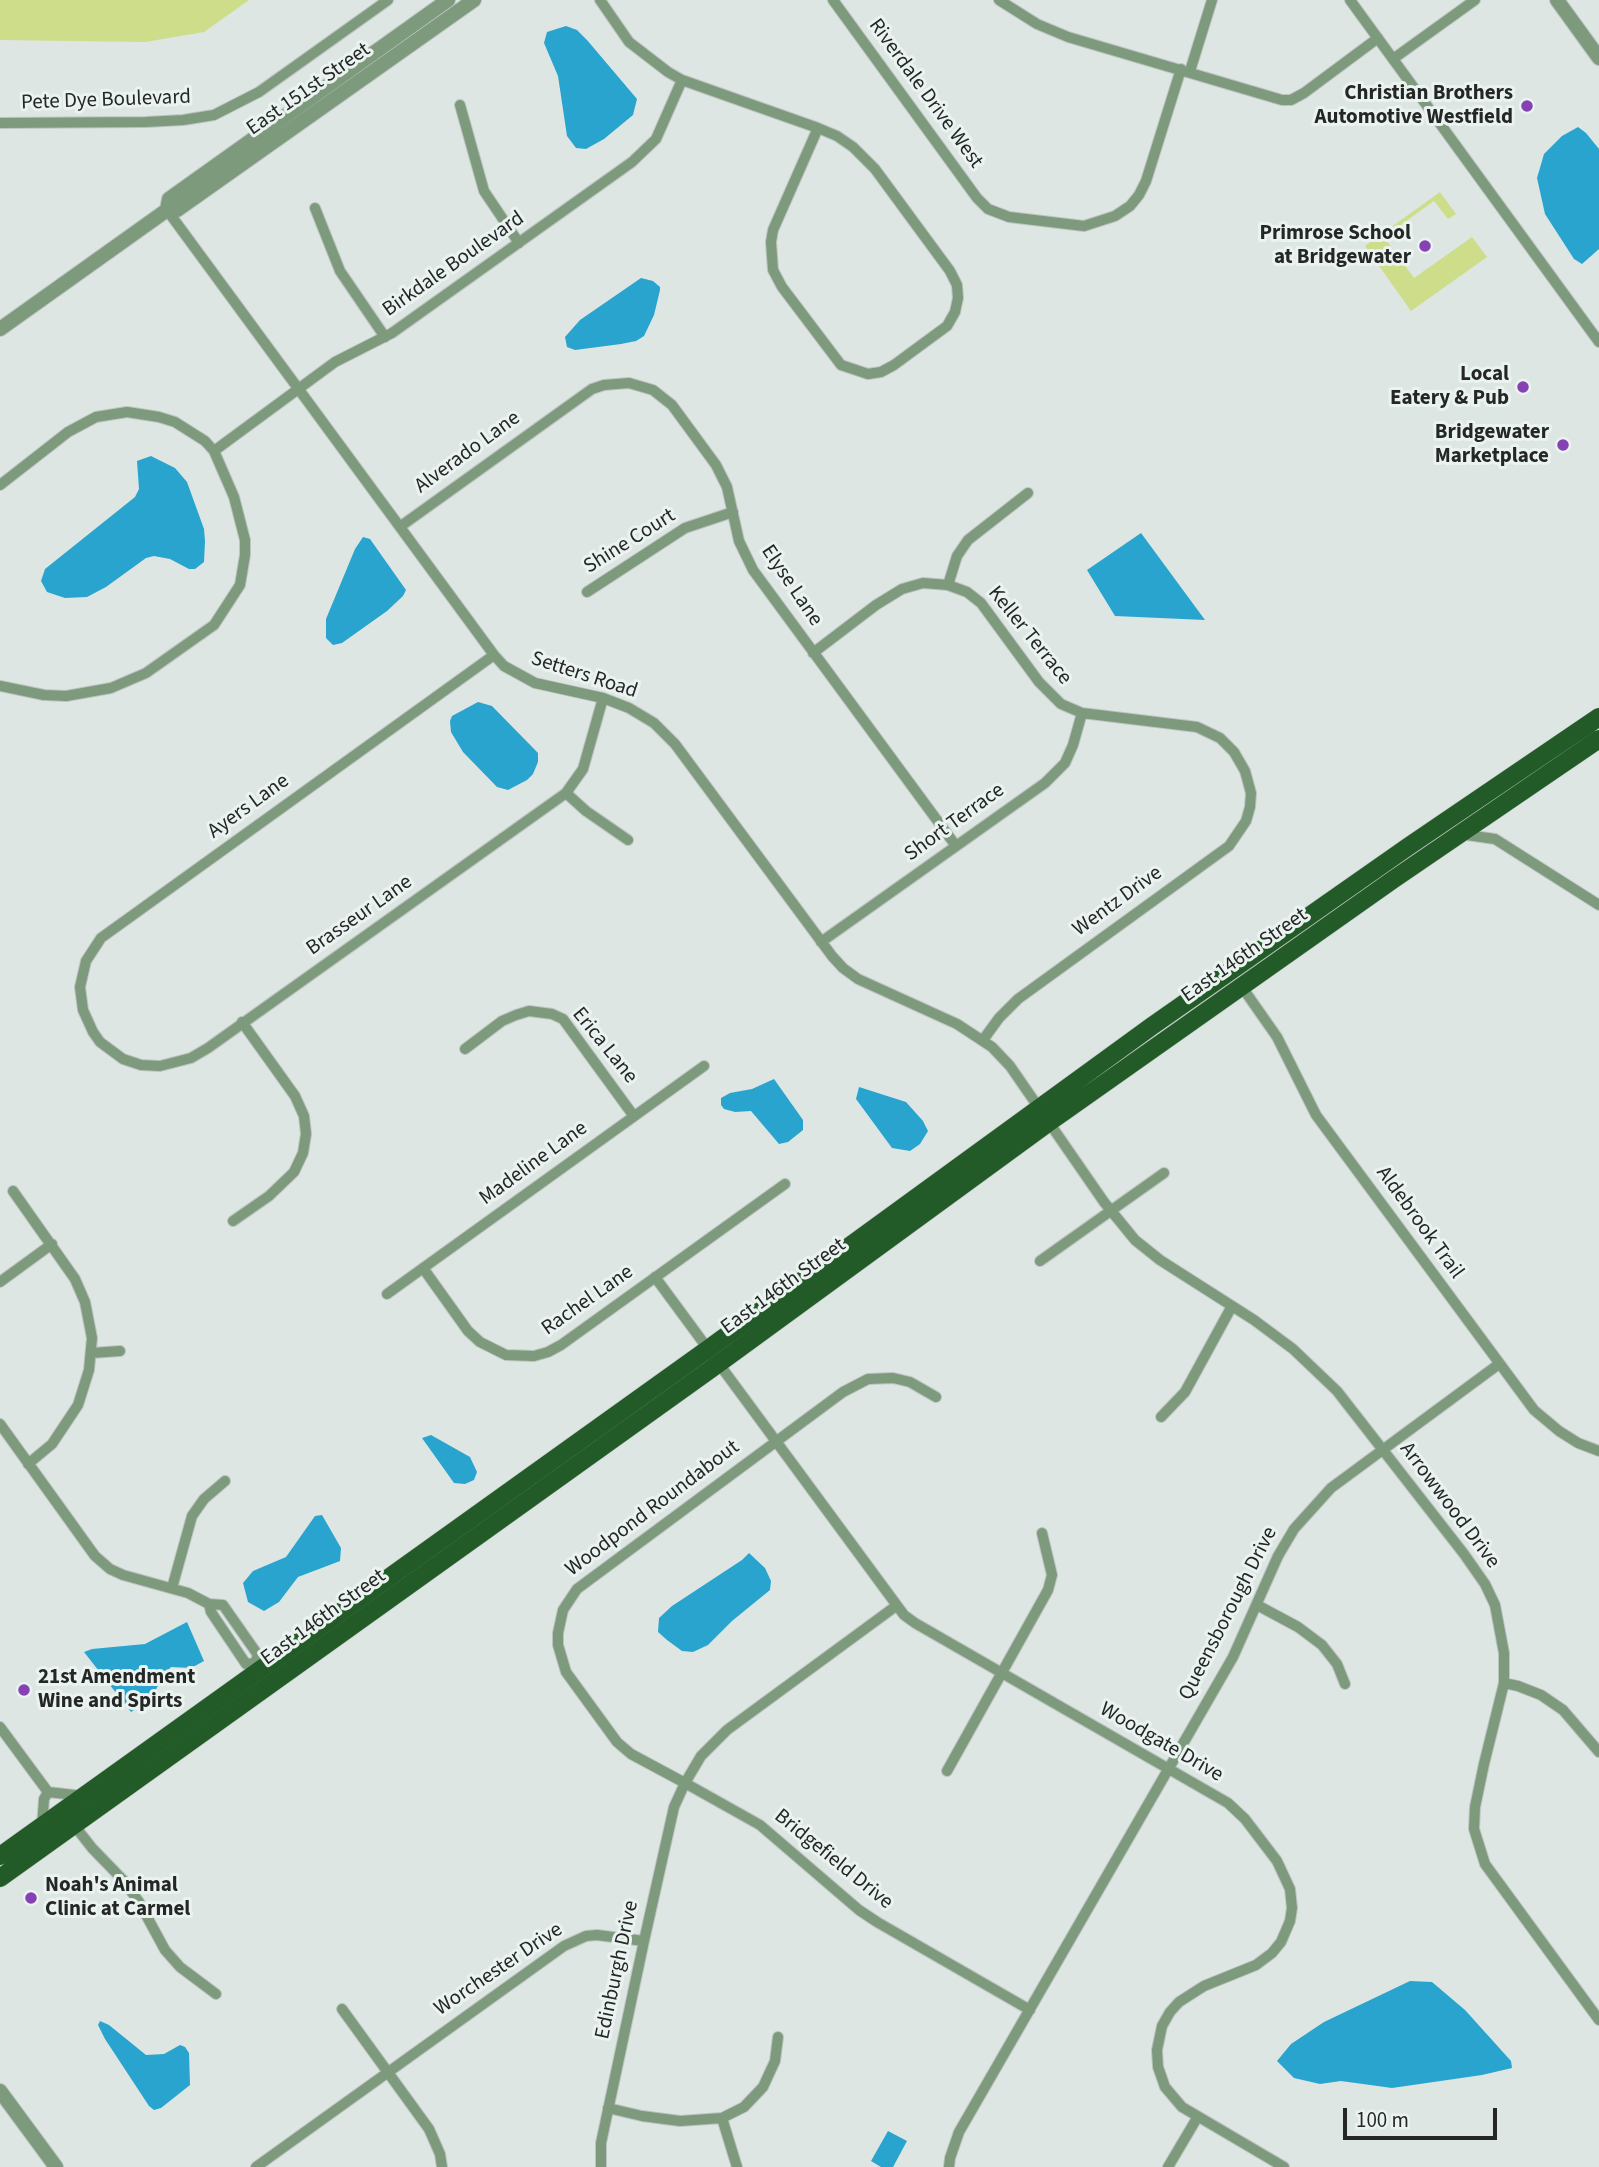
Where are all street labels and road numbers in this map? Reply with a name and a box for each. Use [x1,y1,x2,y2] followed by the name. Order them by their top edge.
[862,14,988,174] street label: Riverdale Drive West
[242,38,376,142] street label: East 151st Street
[21,85,191,117] street label: Pete Dye Boulevard
[378,207,530,323] street label: Birkdale Boulevard
[410,406,526,500] street label: Alverado Lane
[580,504,680,580] street label: Shine Court
[755,541,827,631] street label: Elyse Lane
[982,582,1076,690] street label: Keller Terrace
[528,647,640,705] street label: Setters Road
[203,769,295,845] street label: Ayers Lane
[900,778,1010,868] street label: Short Terrace
[1068,861,1168,943] street label: Wentz Drive
[302,870,418,962] street label: Brasseur Lane
[1177,903,1313,1009] street label: East 146th Street
[566,1003,642,1089] street label: Erica Lane
[475,1116,593,1212] street label: Madeline Lane
[1370,1162,1468,1284] street label: Aldebrook Trail
[717,1233,851,1341] street label: East 146th Street
[537,1260,639,1342] street label: Rachel Lane
[561,1435,745,1583] street label: Woodpond Roundabout
[1393,1438,1505,1574] street label: Arrowwood Drive
[1174,1523,1284,1705] street label: Queensborough Drive
[257,1564,391,1672] street label: East 146th Street
[1095,1697,1227,1789] street label: Woodgate Drive
[769,1804,897,1916] street label: Bridgefield Drive
[591,1898,645,2042] street label: Edinburgh Drive
[430,1918,568,2022] street label: Worchester Drive

